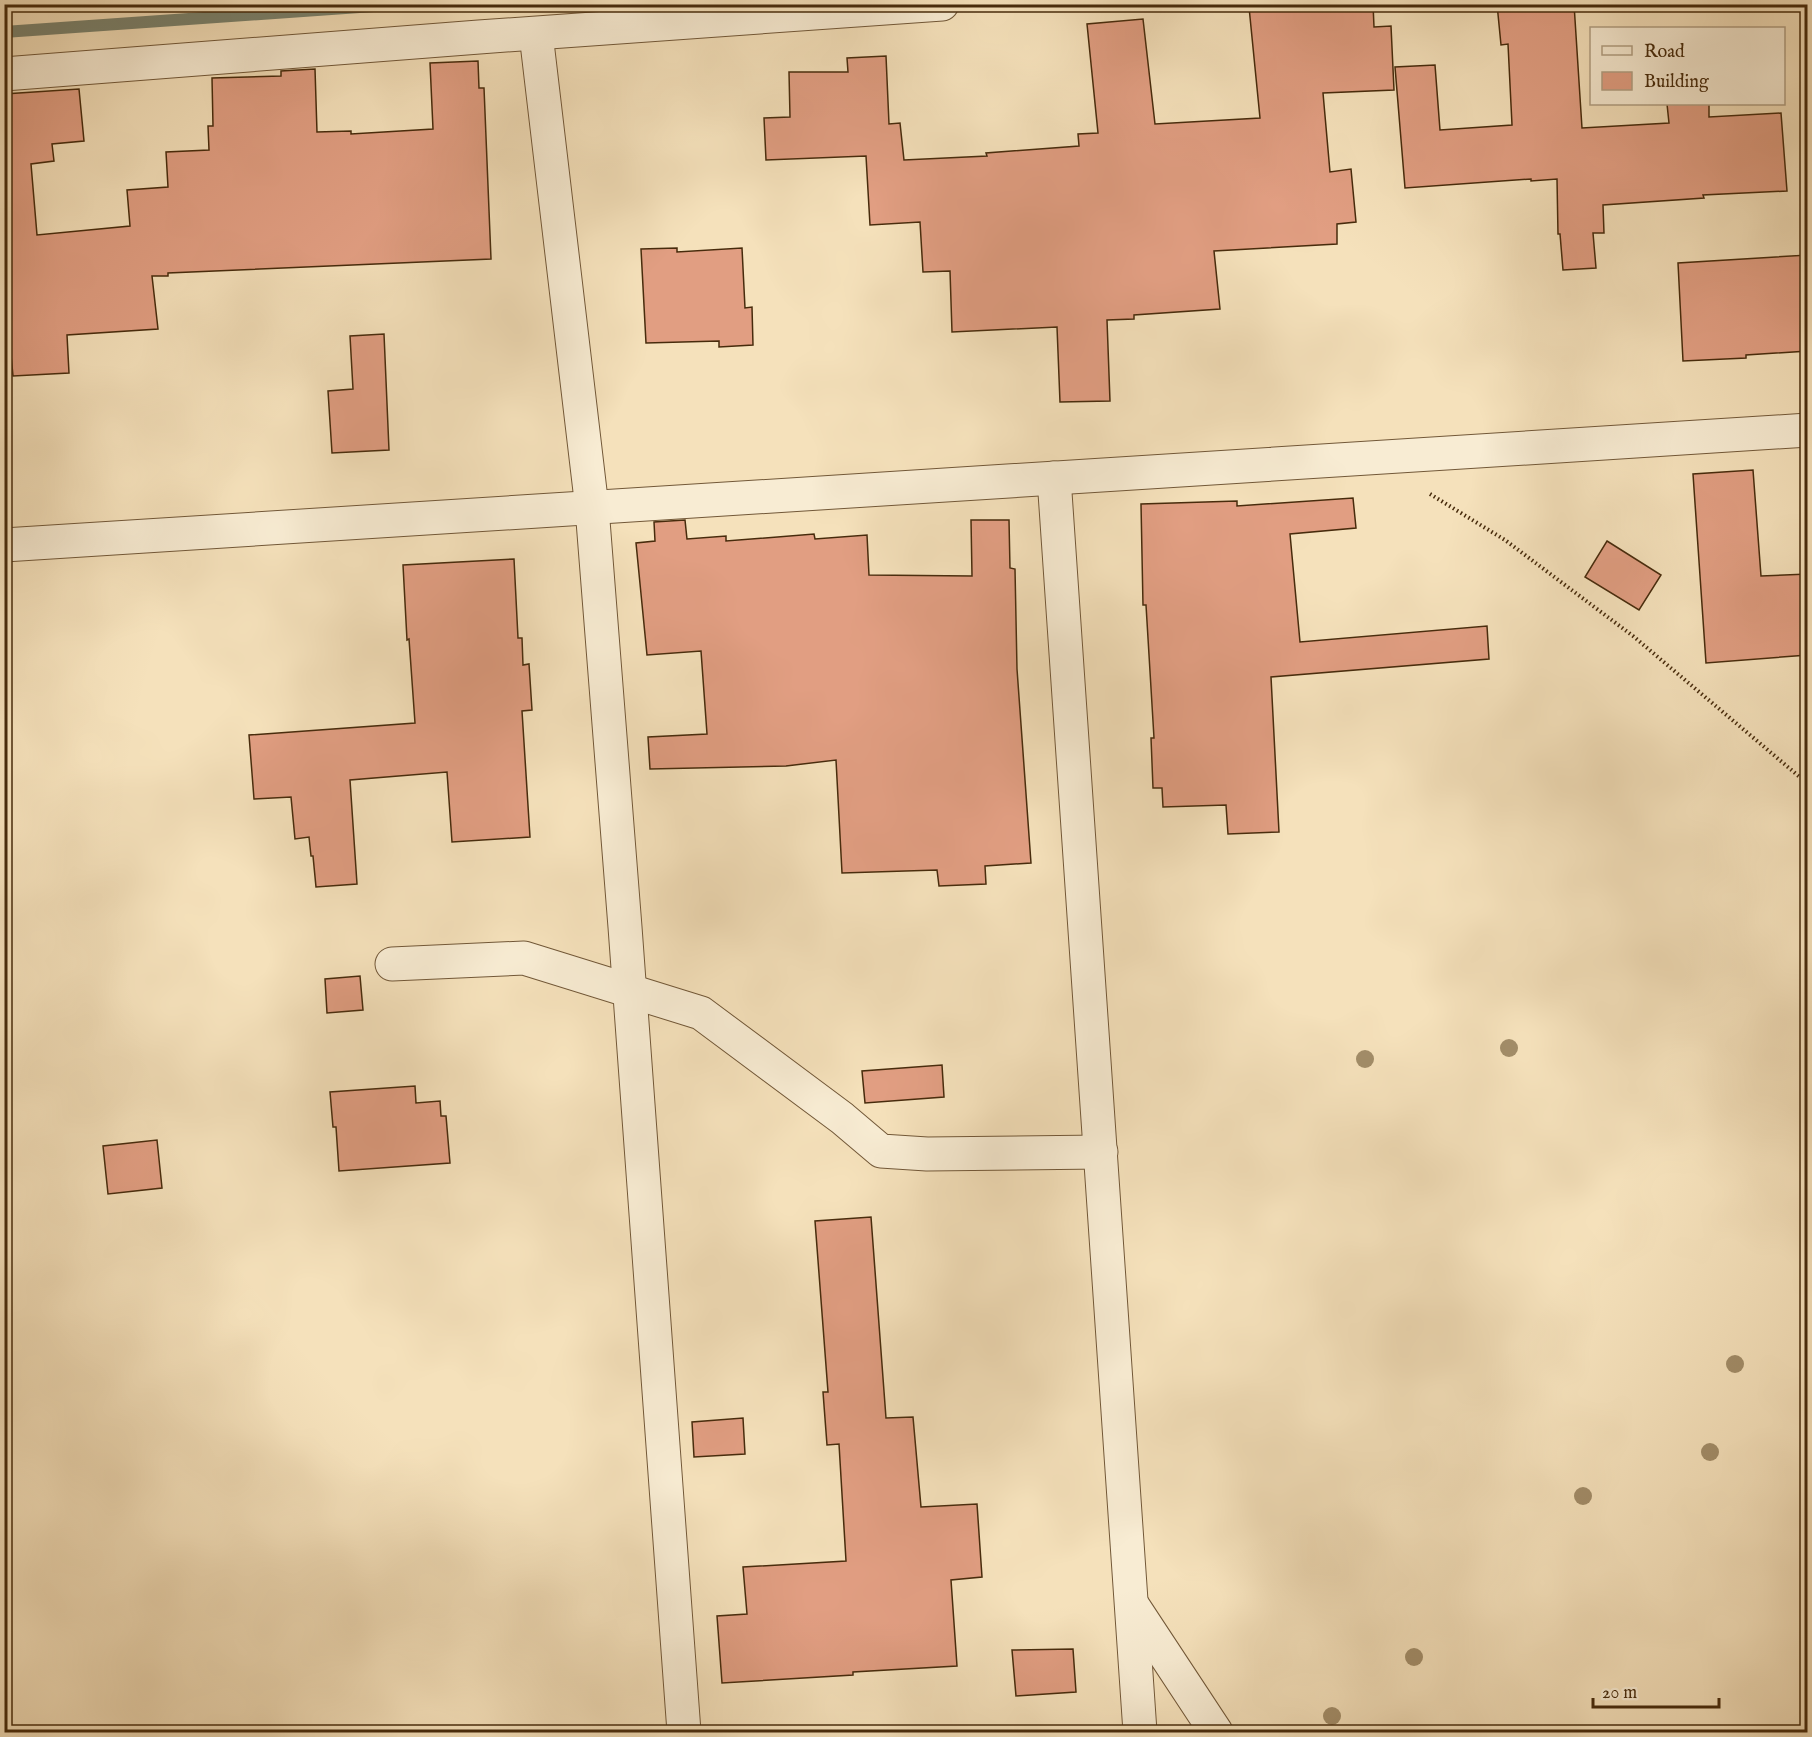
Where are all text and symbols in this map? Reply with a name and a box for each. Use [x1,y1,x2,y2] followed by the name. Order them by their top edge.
[1590,27,1785,105] legend
[1644,41,1685,64] text: Road
[1644,71,1709,94] text: Building
[1593,1671,1719,1709] scale bar
[1602,1682,1637,1705] text: 20 m

